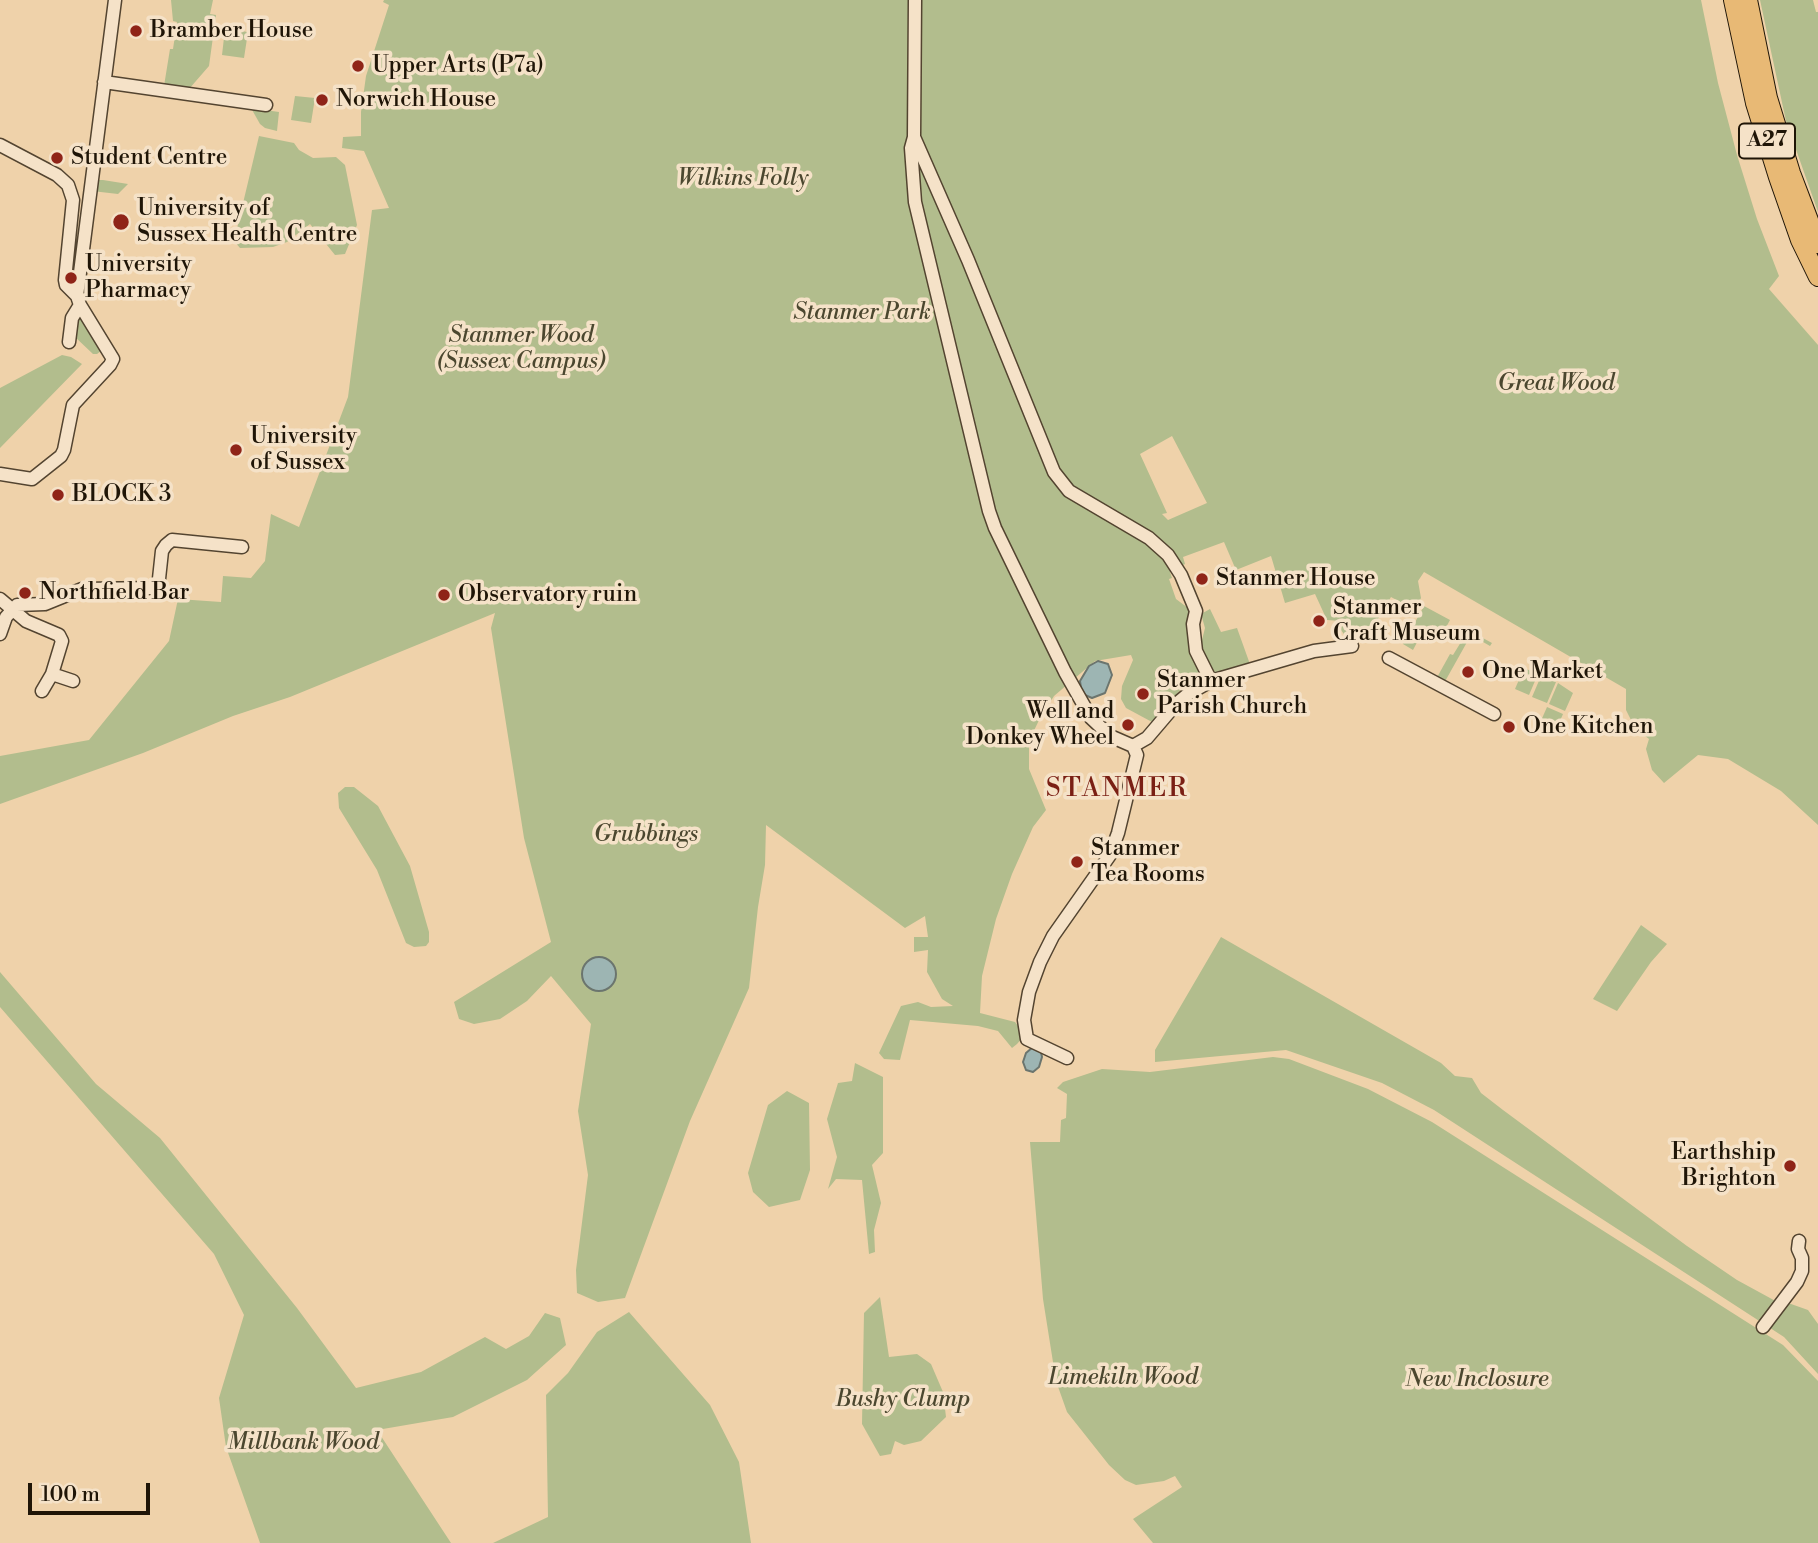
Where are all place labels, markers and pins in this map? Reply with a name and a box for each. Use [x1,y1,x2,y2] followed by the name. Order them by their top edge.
[150,17,313,45] place label: Bramber House
[128,23,144,39] marker: Bramber House
[372,52,544,80] place label: Upper Arts (P7a)
[350,58,366,74] marker: Upper Arts (P7a)
[336,86,496,114] place label: Norwich House
[314,92,330,108] marker: Norwich House
[71,144,227,172] place label: Student Centre
[49,150,65,166] marker: Student Centre
[137,195,357,249] place label: University of Sussex Health Centre
[111,212,131,232] marker: University of Sussex Health Centre
[85,251,192,305] place label: University Pharmacy
[63,270,79,286] marker: University Pharmacy
[250,423,357,477] place label: University of Sussex
[228,442,244,458] marker: University of Sussex
[72,481,171,509] place label: BLOCK 3
[50,487,66,503] marker: BLOCK 3
[1216,565,1376,593] place label: Stanmer House
[1194,571,1210,587] marker: Stanmer House
[39,579,190,607] place label: Northfield Bar
[458,581,637,609] place label: Observatory ruin
[17,585,33,601] marker: Northfield Bar
[436,587,452,603] marker: Observatory ruin
[1333,594,1481,648] place label: Stanmer Craft Museum
[1311,613,1327,629] marker: Stanmer Craft Museum
[1482,658,1603,686] place label: One Market
[1460,664,1476,680] marker: One Market
[1157,667,1307,721] place label: Stanmer Parish Church
[1135,686,1151,702] marker: Stanmer Parish Church
[966,698,1114,752] place label: Well and Donkey Wheel
[1523,713,1653,741] place label: One Kitchen
[1120,717,1136,733] marker: Well and Donkey Wheel
[1501,719,1517,735] marker: One Kitchen
[1091,835,1205,889] place label: Stanmer Tea Rooms
[1069,854,1085,870] marker: Stanmer Tea Rooms
[1671,1139,1776,1193] place label: Earthship Brighton
[1782,1158,1798,1174] marker: Earthship Brighton

